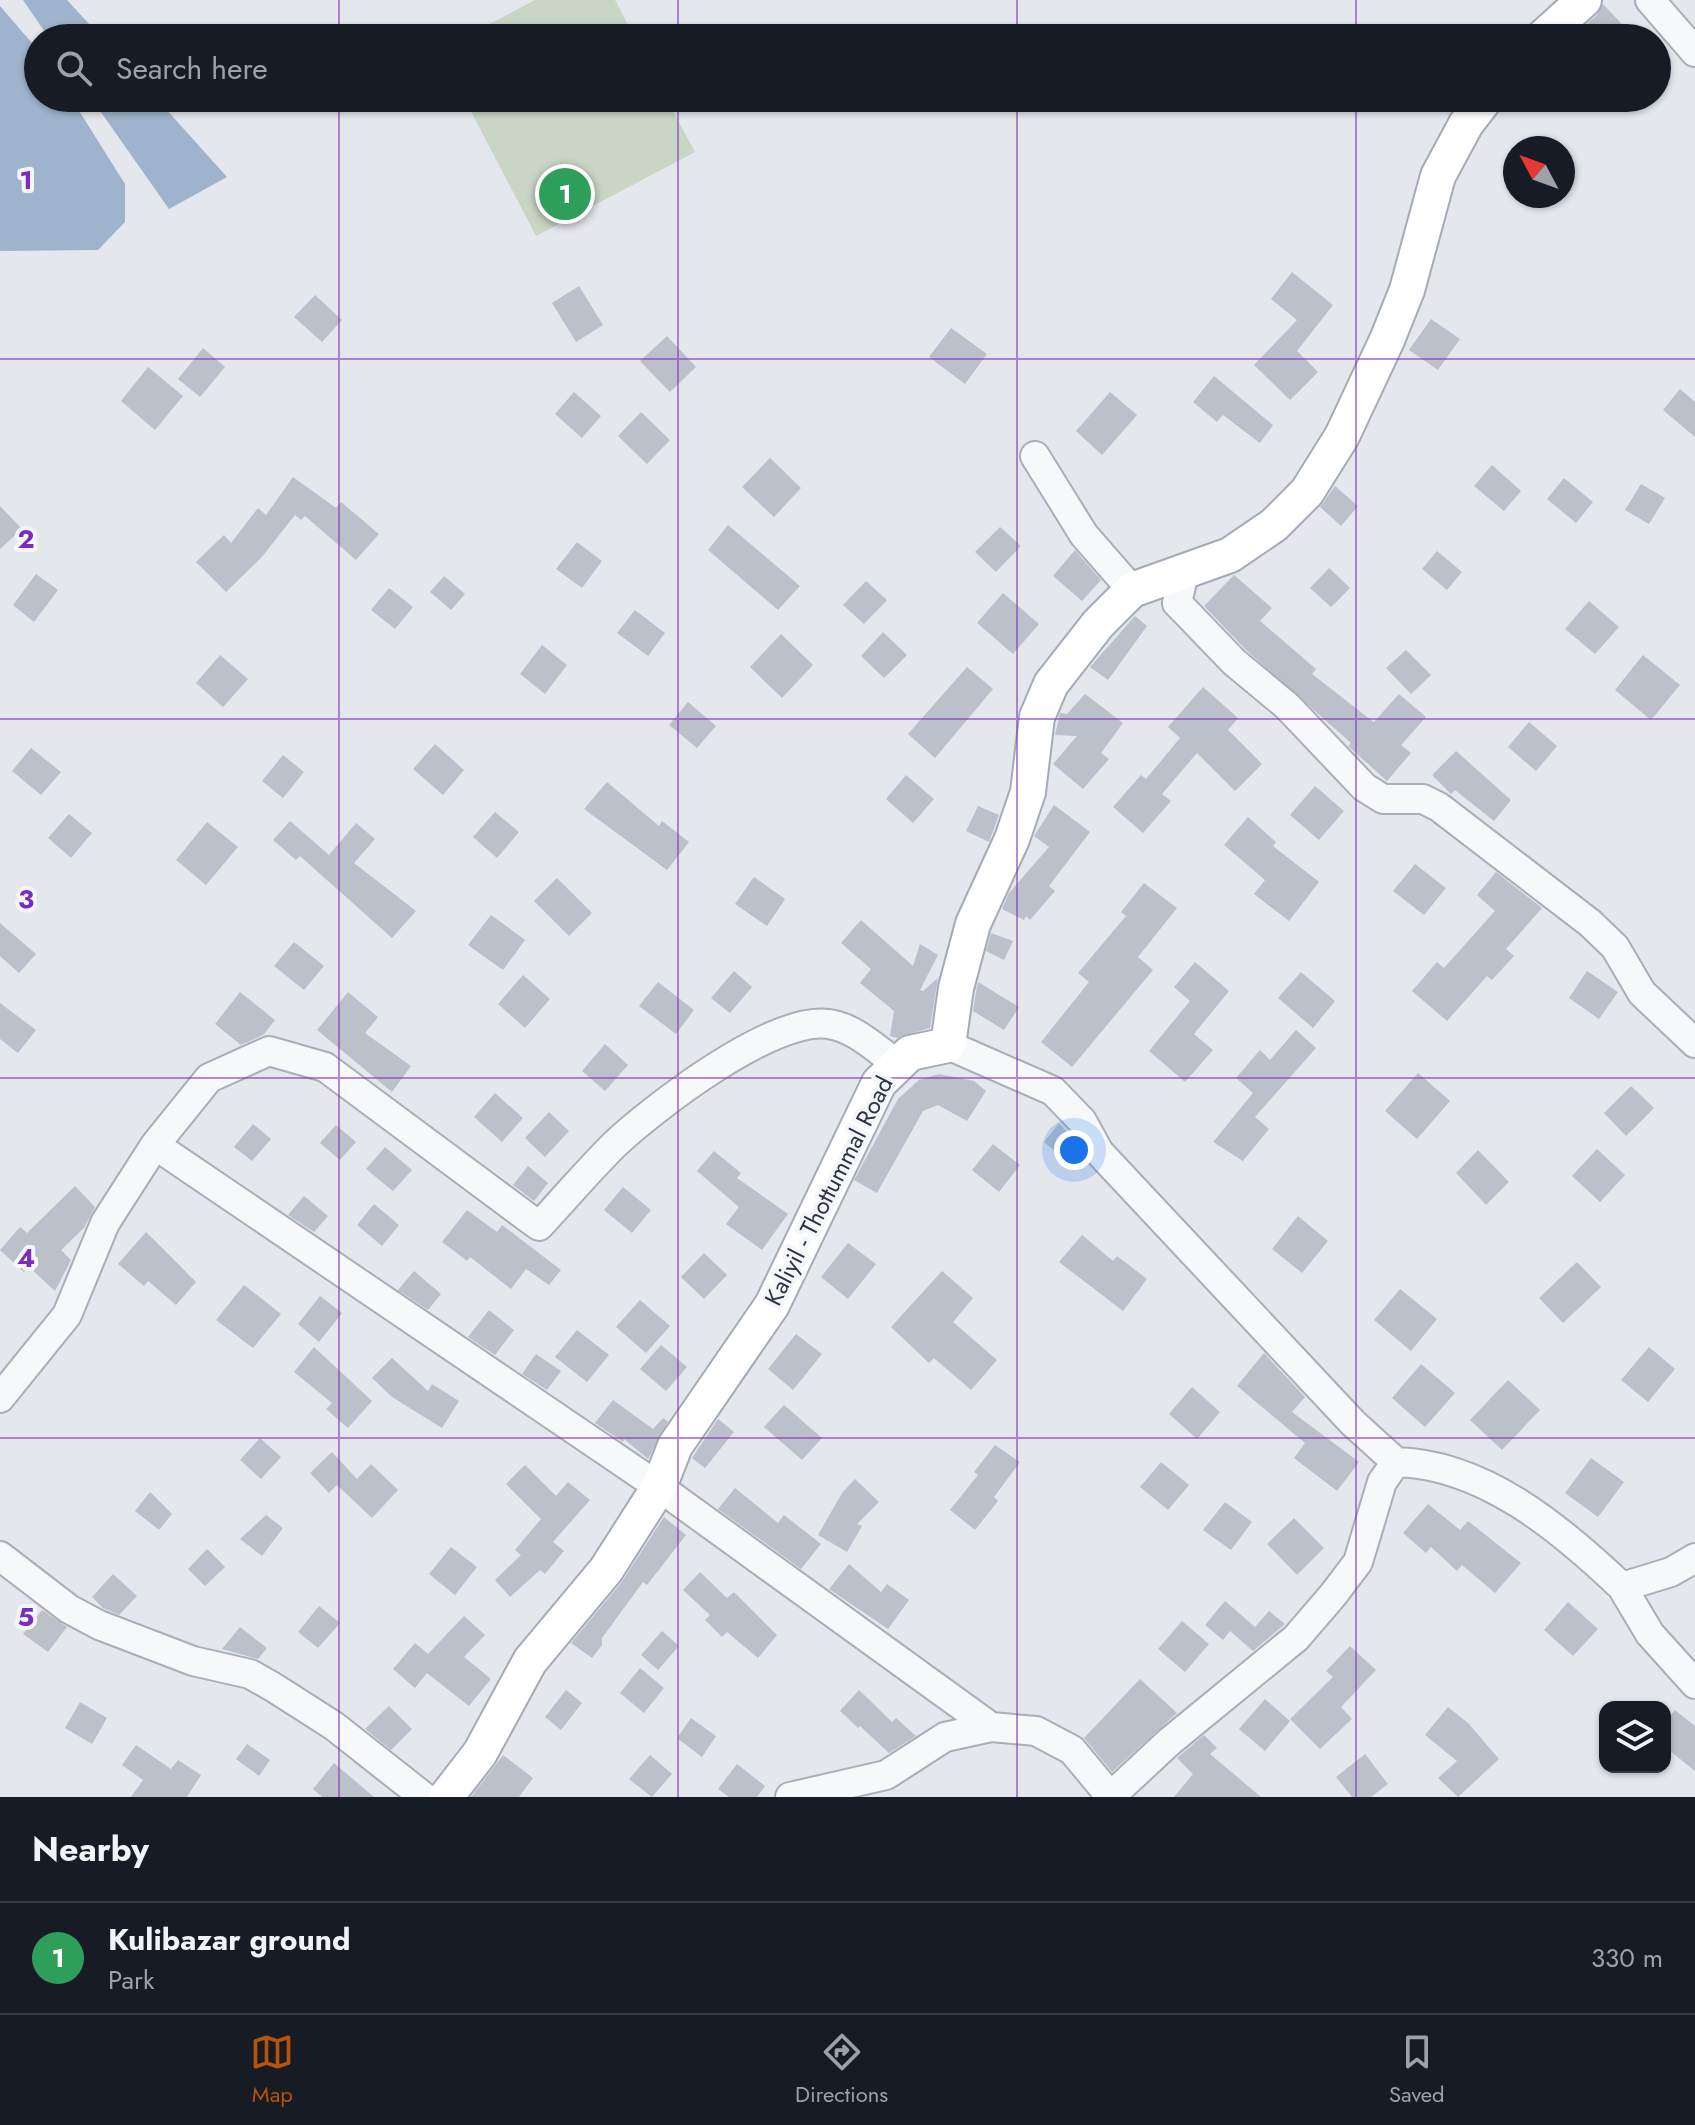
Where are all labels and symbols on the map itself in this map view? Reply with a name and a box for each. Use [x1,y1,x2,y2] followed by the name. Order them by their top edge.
[1503,136,1575,208] north arrow
[19,161,33,199] text: 1
[539,164,591,224] pin: 1
[17,520,35,558] text: 2
[18,880,34,918] text: 3
[756,1070,902,1311] street label: Kaliyil - Thottummal Road
[1054,1130,1094,1170] your location
[17,1239,35,1277] text: 4
[18,1598,34,1636] text: 5

